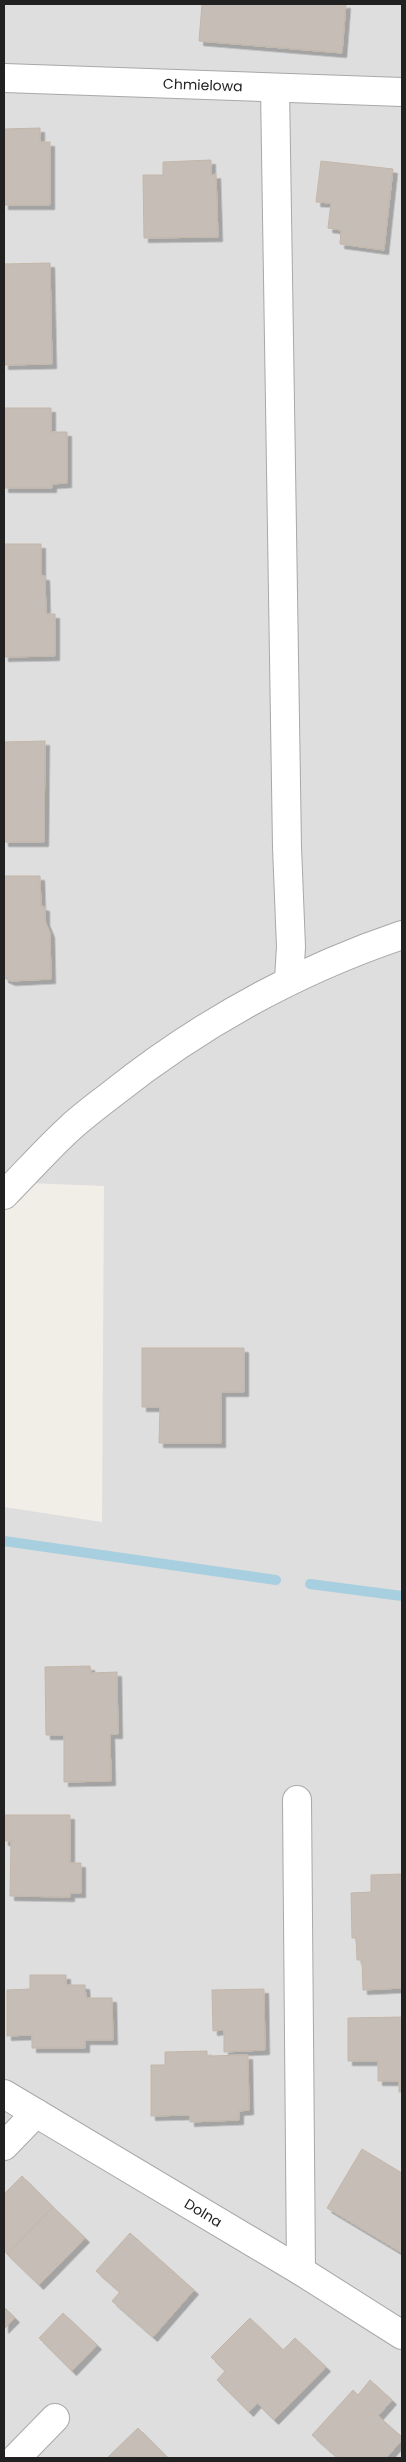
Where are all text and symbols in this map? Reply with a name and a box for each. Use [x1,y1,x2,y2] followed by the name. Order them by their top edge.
[163,74,243,96] street label: Chmielowa
[181,2194,226,2232] street label: Dolna

